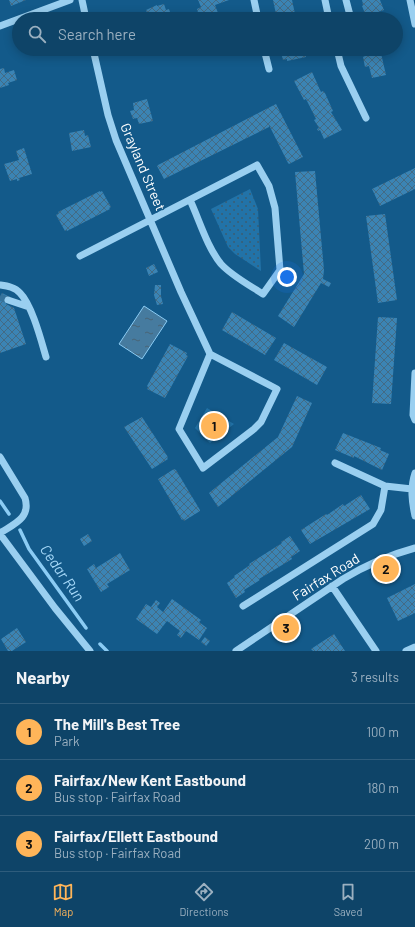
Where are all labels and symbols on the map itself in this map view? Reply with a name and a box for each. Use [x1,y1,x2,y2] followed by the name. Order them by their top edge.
[117,120,170,213] street label: Grayland Street
[277,267,297,287] your location
[201,411,227,441] pin: 1
[37,541,89,604] water label: Cedar Run
[289,549,362,604] street label: Fairfax Road
[373,554,399,584] pin: 2
[273,613,299,643] pin: 3

